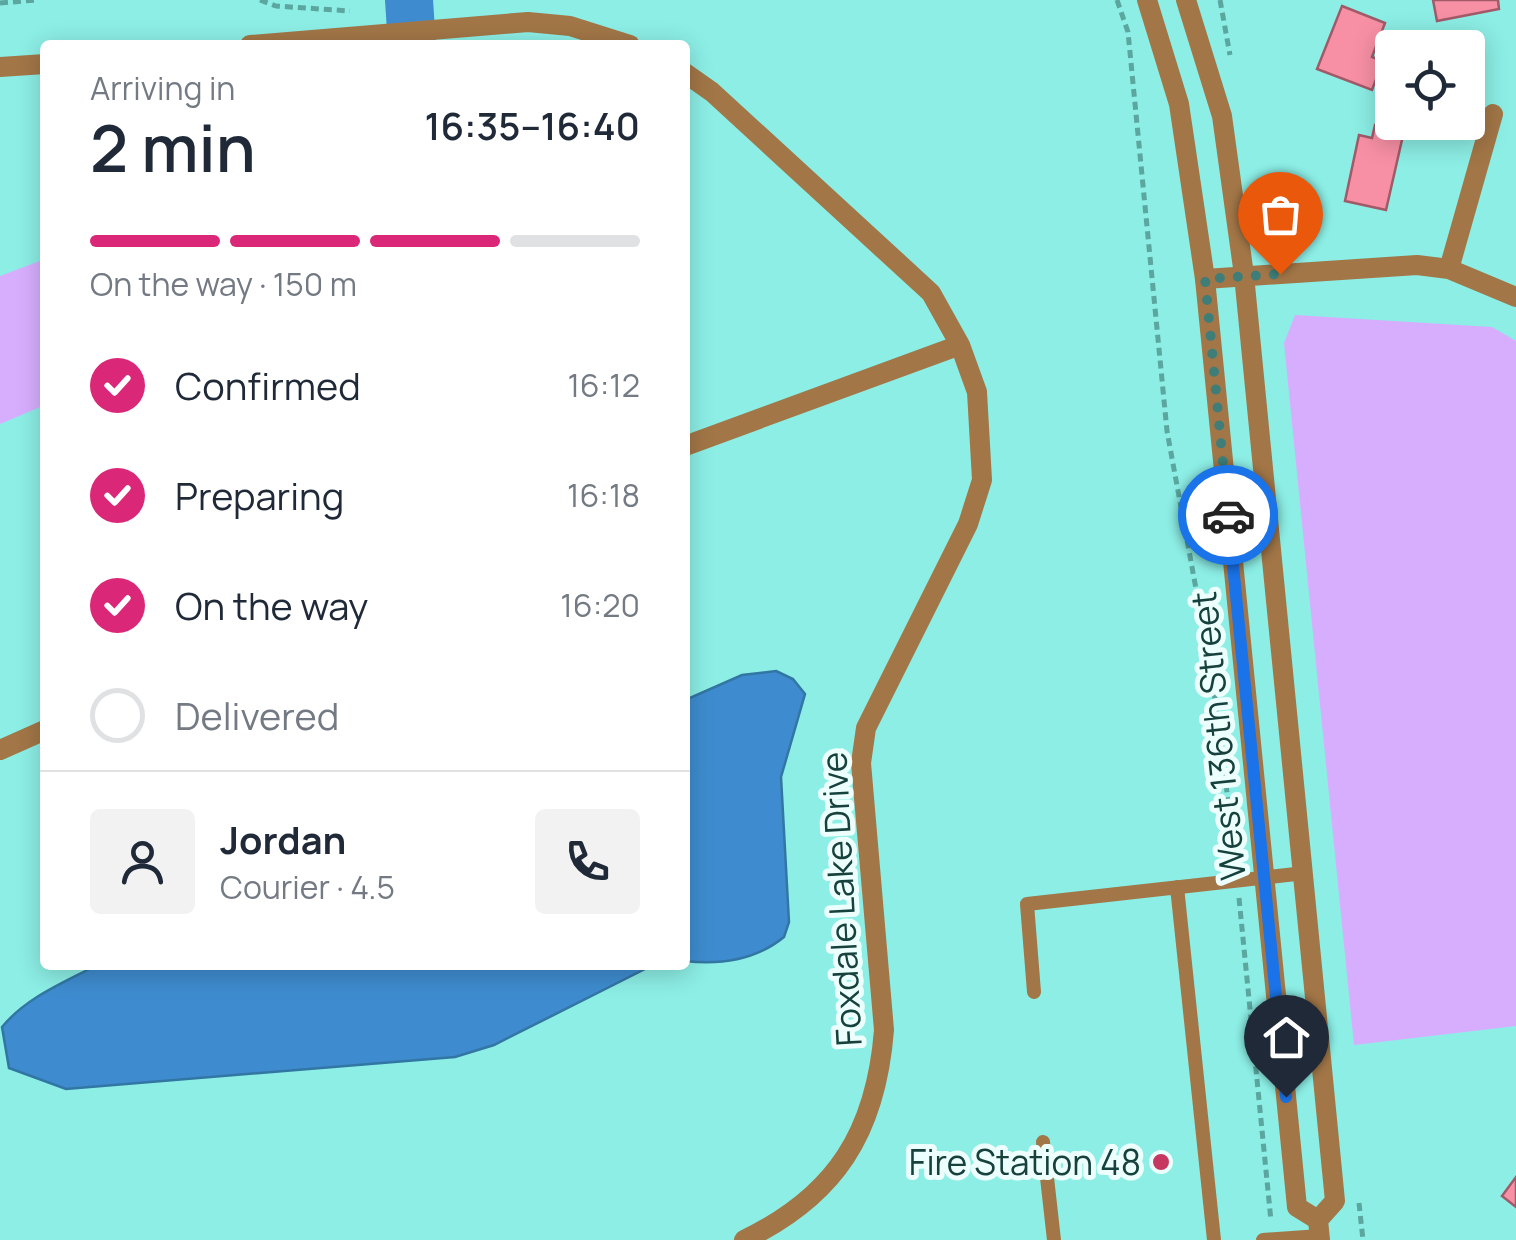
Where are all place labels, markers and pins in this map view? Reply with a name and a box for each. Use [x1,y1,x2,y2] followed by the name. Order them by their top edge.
[1238,172,1323,275] pin
[1244,995,1329,1098] pin
[909,1138,1141,1186] place label: Fire Station 48
[1150,1151,1172,1173] marker: Fire Station 48

